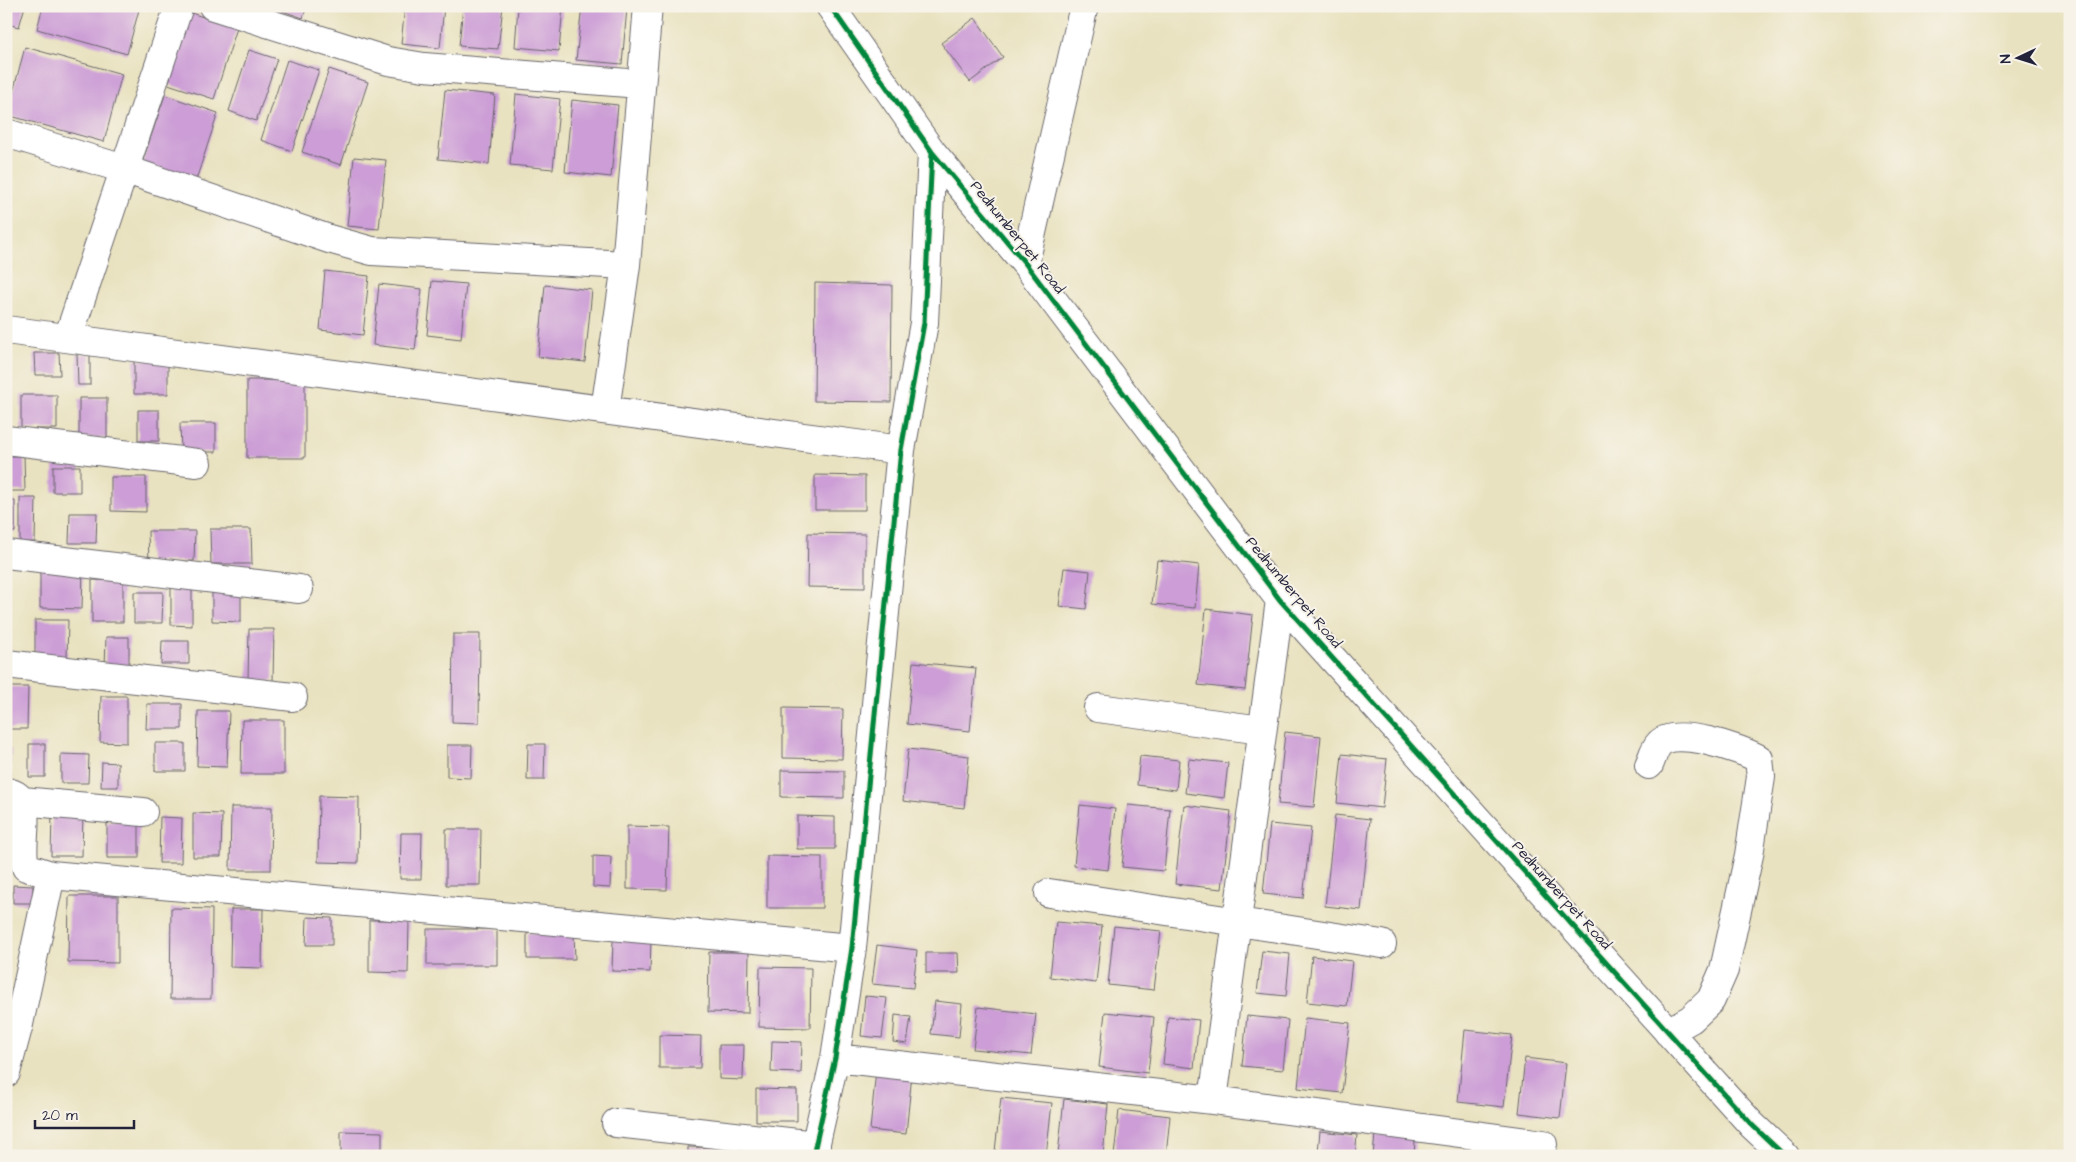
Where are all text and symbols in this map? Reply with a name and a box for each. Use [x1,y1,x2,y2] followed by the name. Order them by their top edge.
[1994,32,2044,82] north arrow
[1996,54,2016,64] text: N
[965,176,1070,299] street label: Pedhumberpet Road
[1241,532,1347,653] street label: Pedhumberpet Road
[1507,836,1616,955] street label: Pedhumberpet Road
[35,1097,134,1129] scale bar
[42,1105,78,1126] text: 20 m

